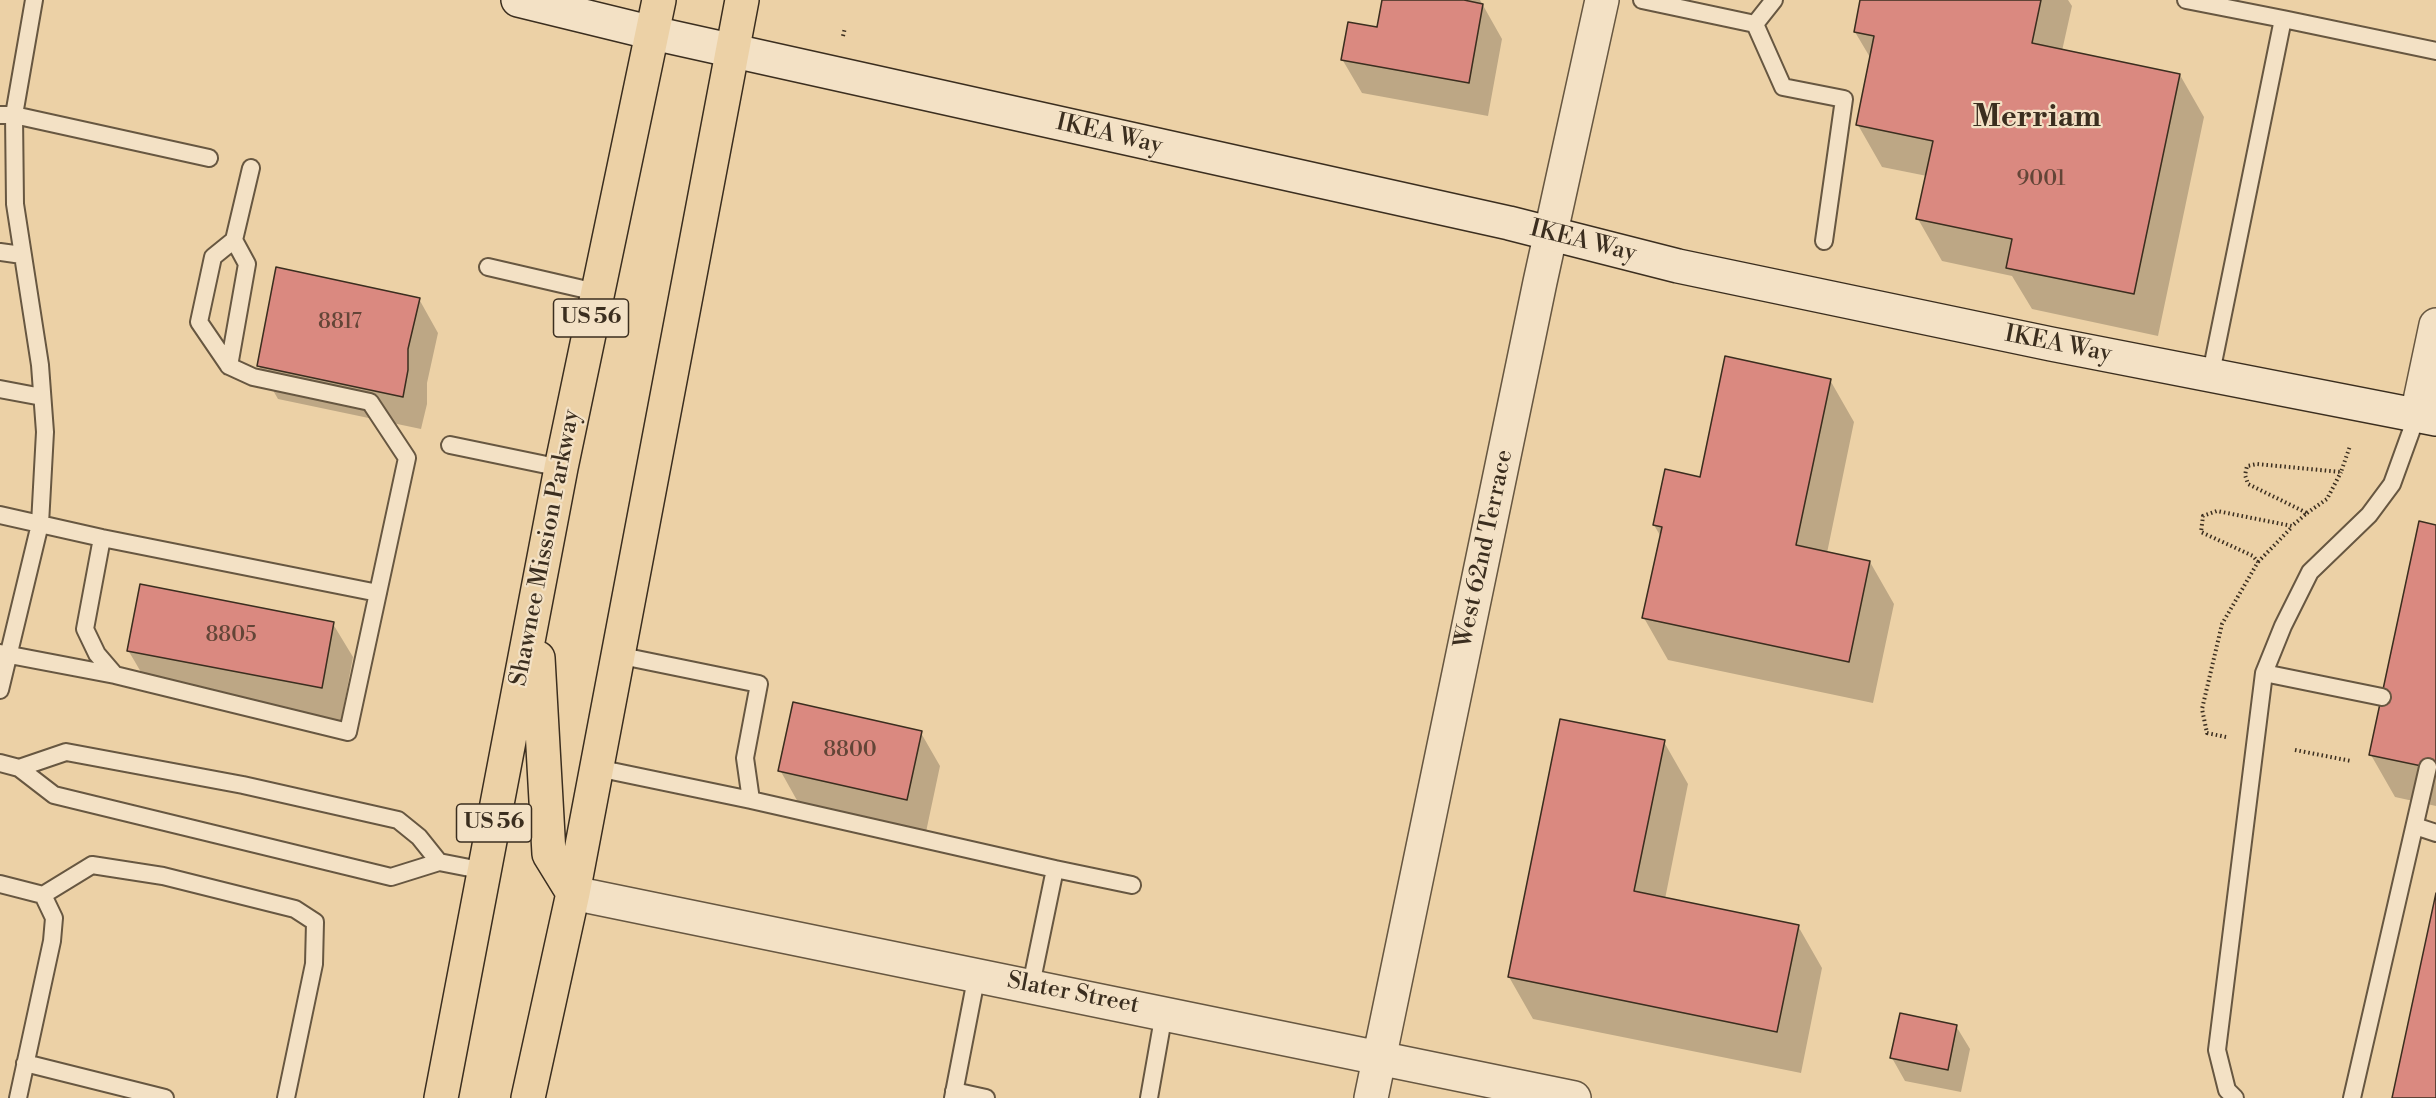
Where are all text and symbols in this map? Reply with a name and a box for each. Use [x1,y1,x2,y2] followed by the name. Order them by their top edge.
[1973,101,2101,137] district label: Merriam
[1053,109,1165,161] street label: IKEA Way
[2017,167,2065,193] house number: 9001
[1527,215,1639,269] street label: IKEA Way
[554,299,628,337] road number: US 56
[318,310,362,336] house number: 8817
[2002,321,2114,369] street label: IKEA Way
[505,407,587,689] street label: Shawnee Mission Parkway
[1450,447,1520,651] street label: West 62nd Terrace
[205,623,257,649] house number: 8805
[823,738,877,764] house number: 8800
[456,804,532,842] road number: US 56
[1005,967,1141,1021] street label: Slater Street

